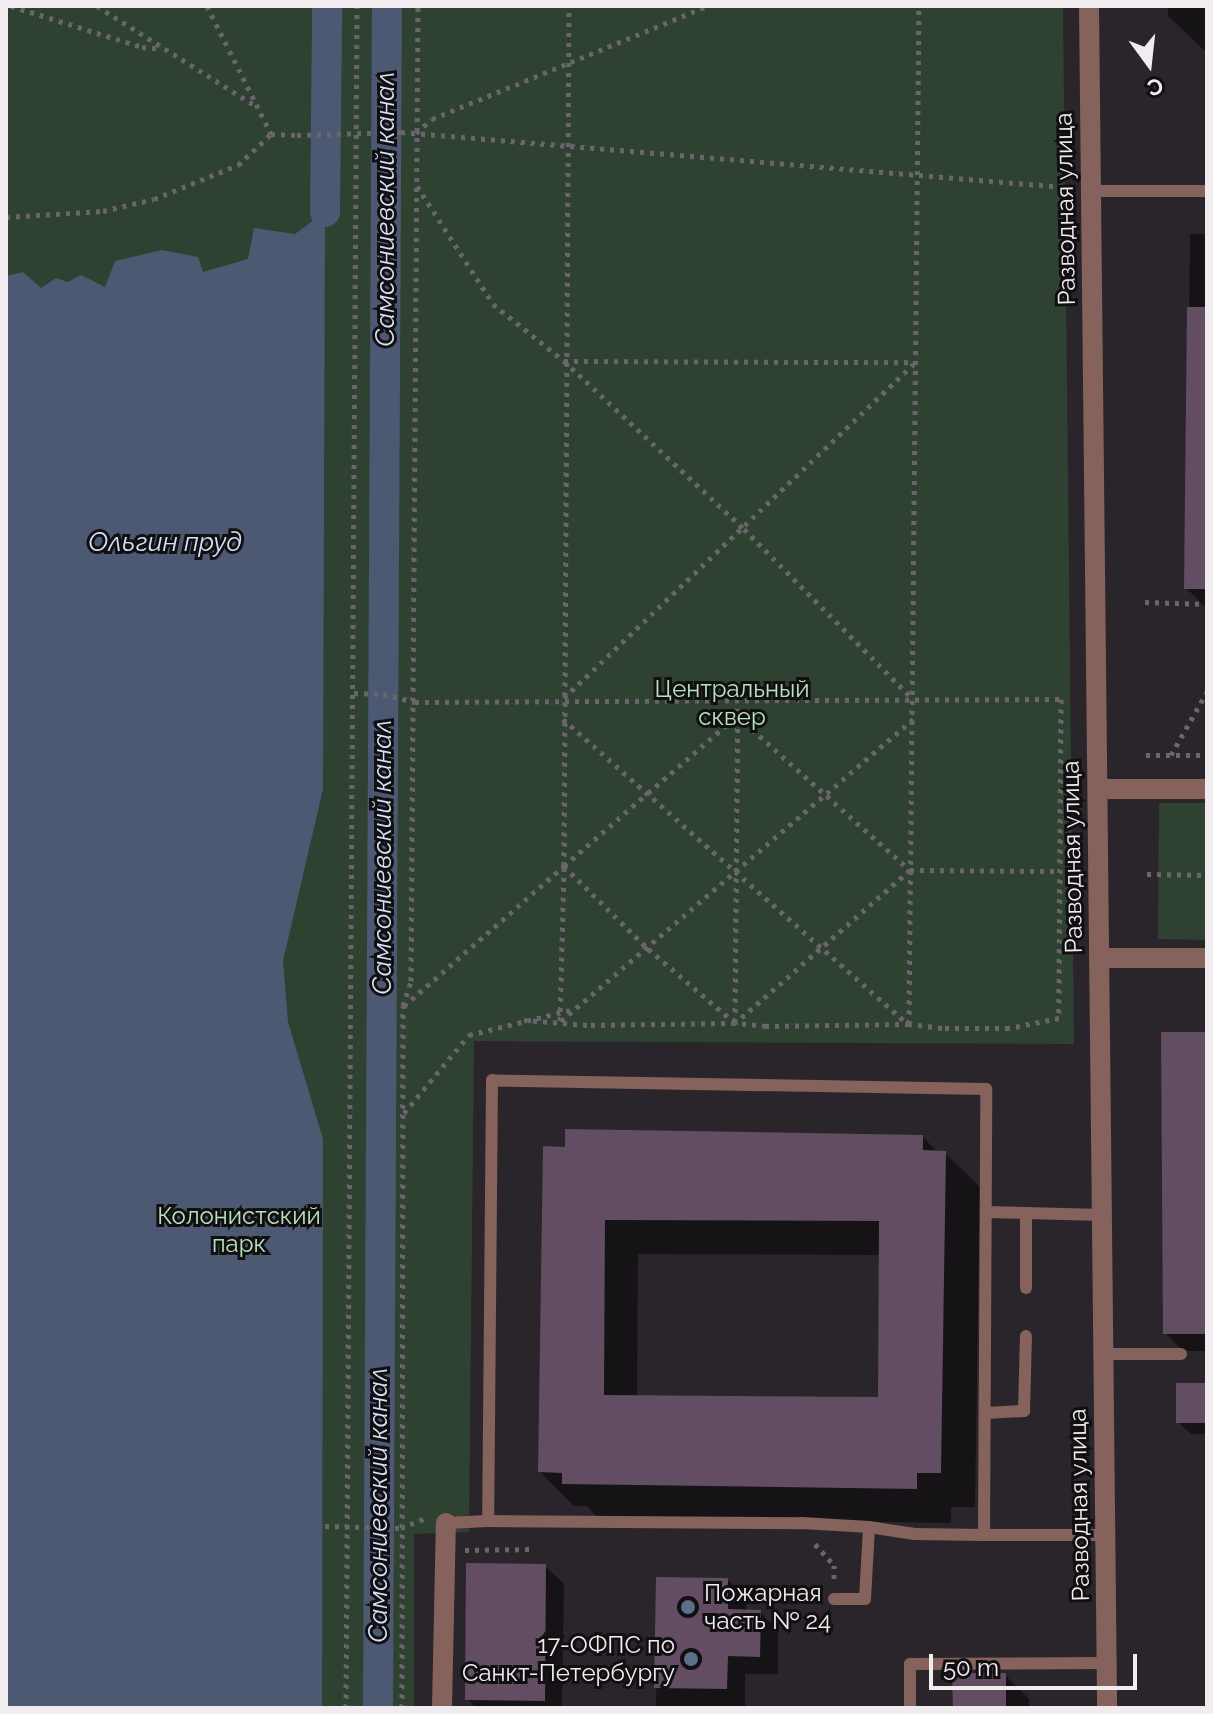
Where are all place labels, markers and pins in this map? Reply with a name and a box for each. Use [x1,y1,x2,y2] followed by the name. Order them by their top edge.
[704,1579,831,1635] place label: Пожарная часть № 24
[679,1598,697,1616] marker: Пожарная часть № 24
[462,1631,675,1687] place label: 17-ОФПС по Санкт-Петербургу
[682,1650,700,1668] marker: 17-ОФПС по Санкт-Петербургу

